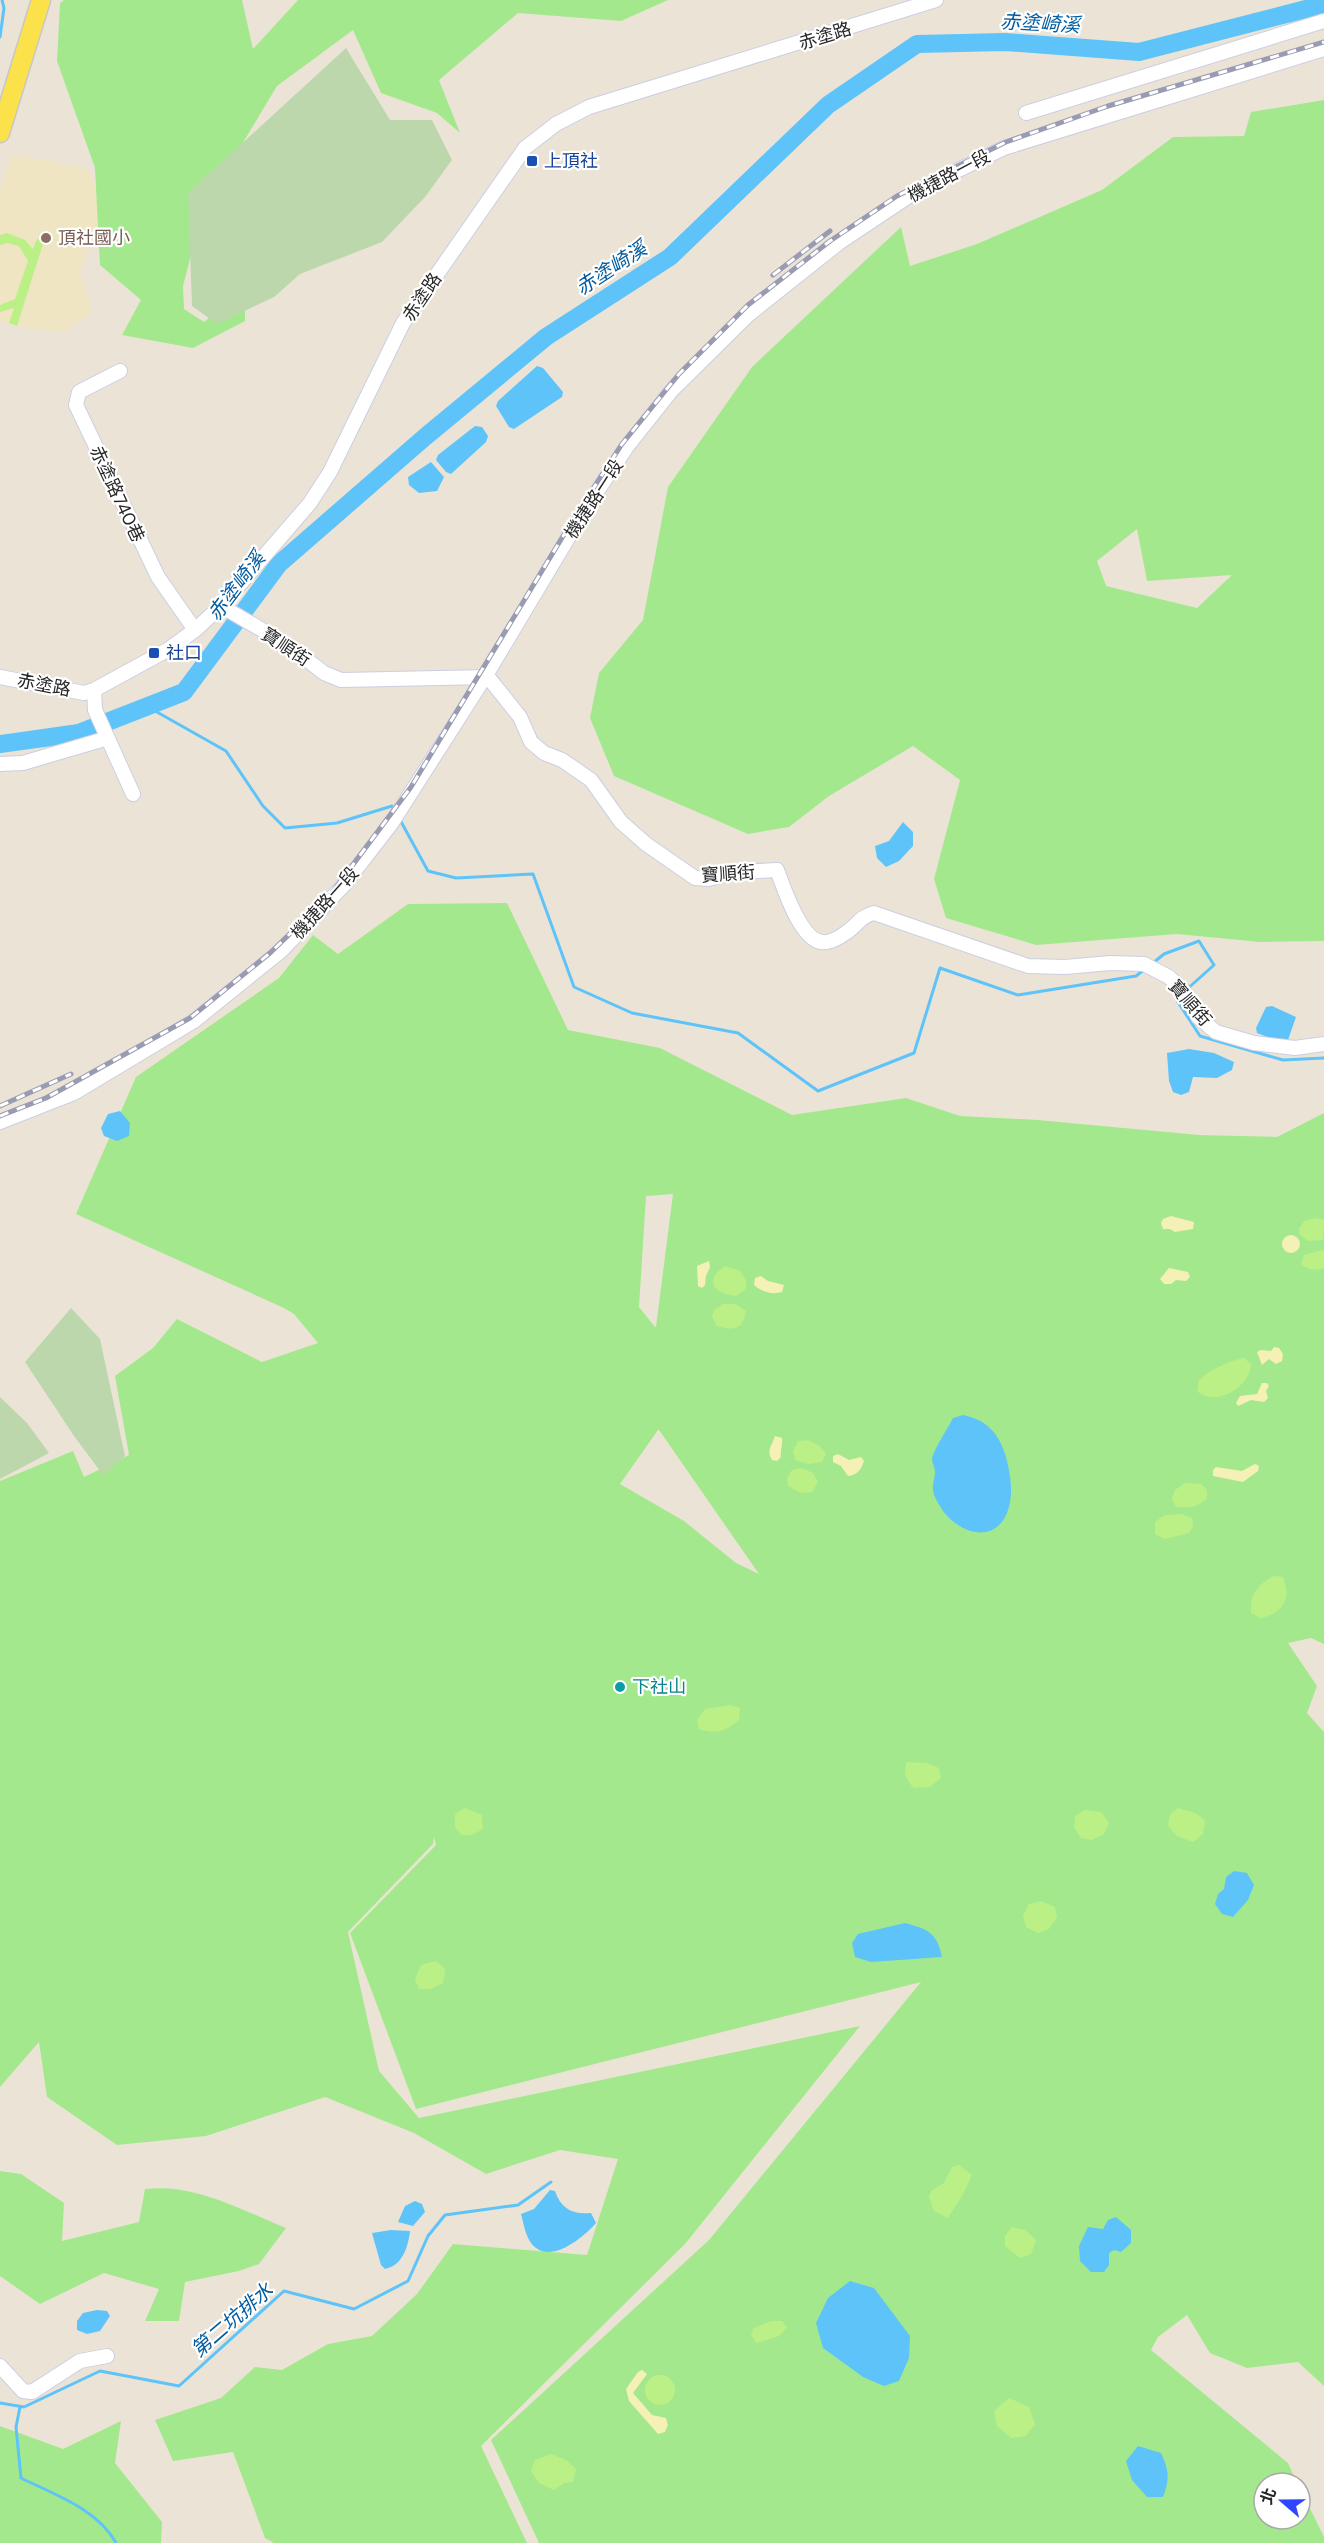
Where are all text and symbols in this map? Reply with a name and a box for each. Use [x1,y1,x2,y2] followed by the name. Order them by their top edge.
[999,8,1084,38] water label: 赤塗崎溪
[796,17,854,55] street label: 赤塗路
[904,144,994,208] street label: 機捷路一段
[544,149,598,173] place label: 上頂社
[525,154,539,168] marker: 上頂社
[58,226,130,250] place label: 頂社國小
[39,231,53,245] marker: 頂社國小
[570,234,654,301] water label: 赤塗崎溪
[397,268,447,326] street label: 赤塗路
[84,442,150,546] street label: 赤塗路740巷
[559,455,629,543] street label: 機捷路一段
[202,544,272,626] water label: 赤塗崎溪
[257,622,315,672] street label: 寶順街
[166,641,202,665] place label: 社口
[147,646,161,660] marker: 社口
[15,668,73,702] street label: 赤塗路
[700,860,756,888] street label: 寶順街
[286,862,364,944] street label: 機捷路一段
[1163,975,1217,1031] street label: 寶順街
[632,1675,686,1699] place label: 下社山
[613,1680,627,1694] marker: 下社山
[186,2277,279,2363] water label: 第二坑排水
[1252,2471,1312,2531] north arrow
[1256,2485,1281,2507] text: 北

